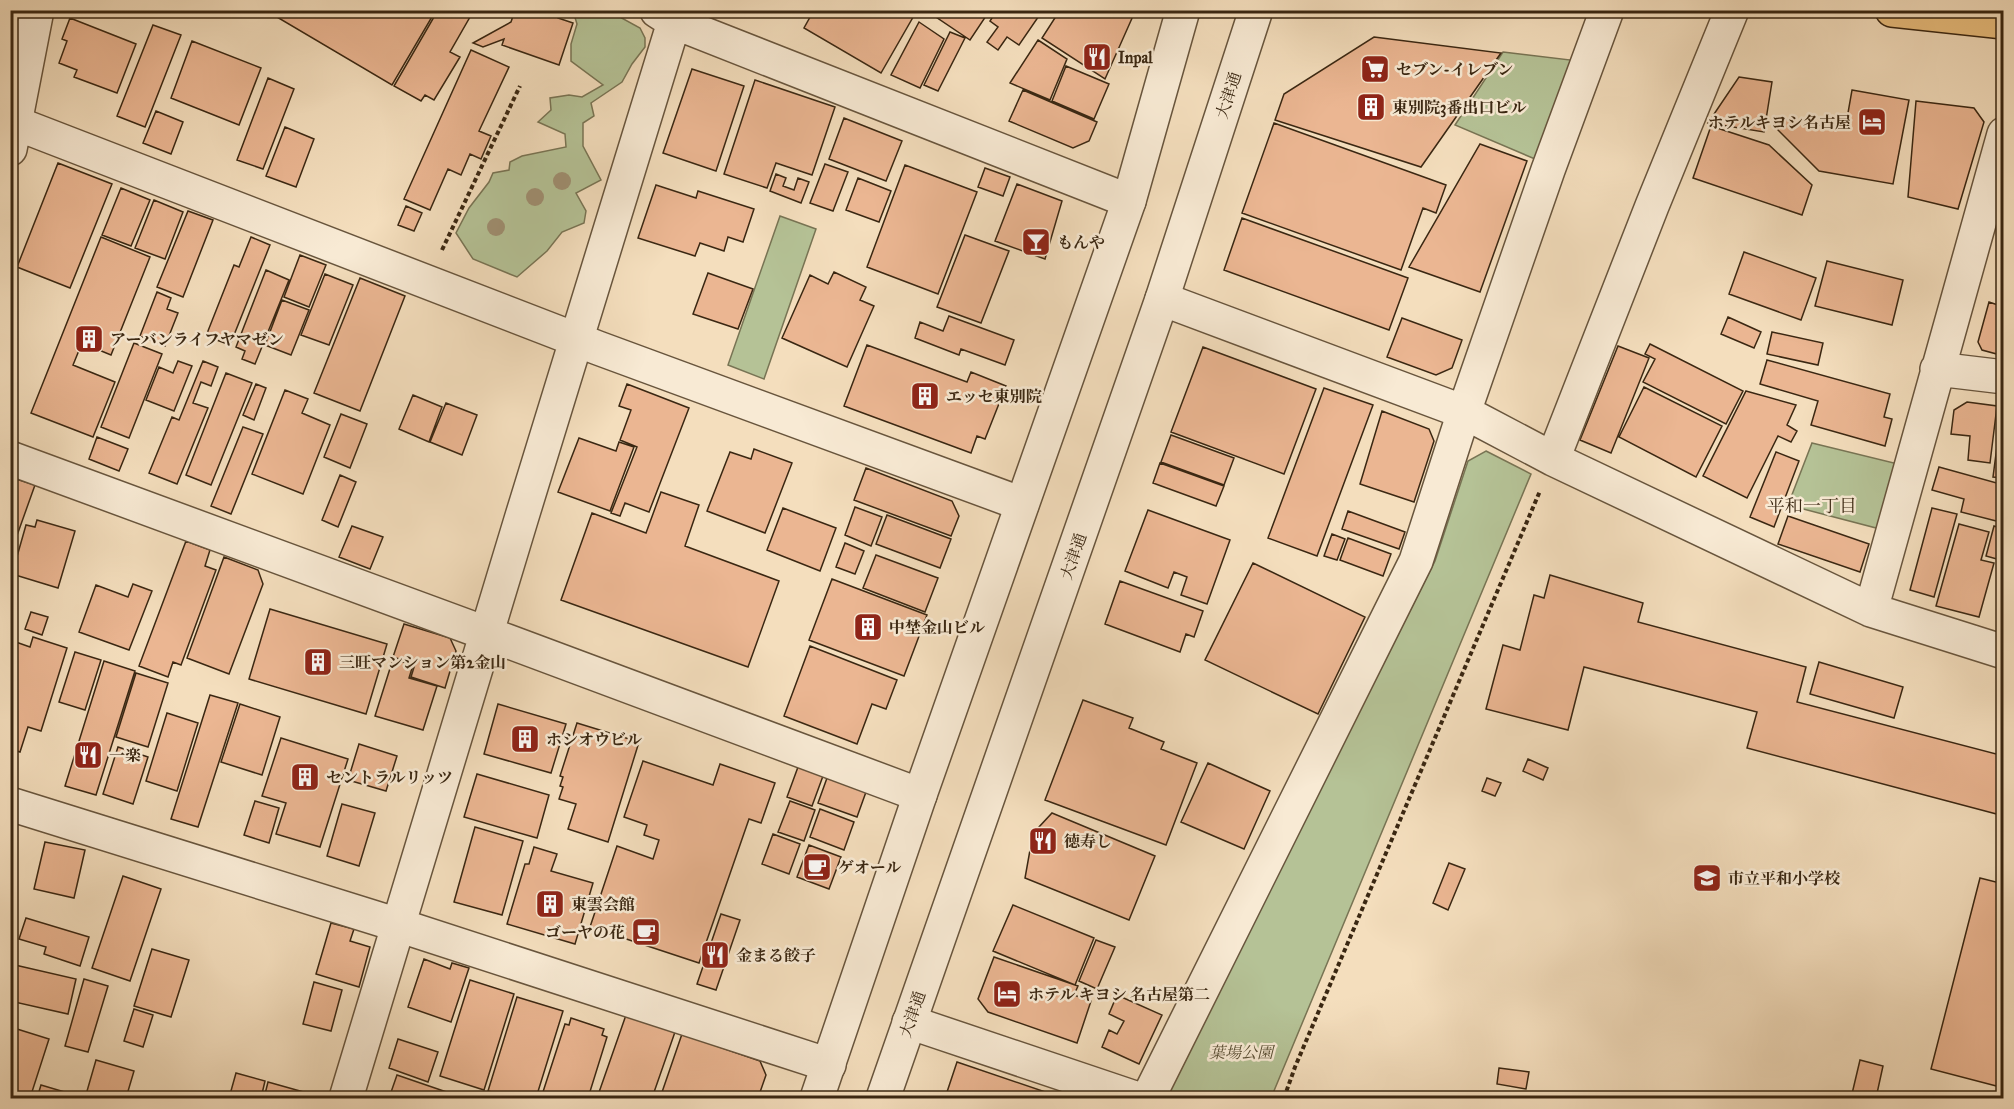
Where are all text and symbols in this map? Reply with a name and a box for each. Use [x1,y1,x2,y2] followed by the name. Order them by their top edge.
[1081,41,1113,73] restaurant icon: Inpal
[1118,48,1153,68] place label: Inpal
[1359,53,1391,85] supermarket icon: セブン-イレブン
[1396,60,1513,79] place label: セブン-イレブン
[1212,69,1245,121] street label: 大津通
[1355,91,1387,123] building icon: 東別院3番出口ビル
[1392,98,1526,118] place label: 東別院3番出口ビル
[1856,106,1888,138] hotel icon: ホテルキヨシ名古屋
[1708,113,1851,132] place label: ホテルキヨシ名古屋
[1020,226,1052,258] bar icon: もんや
[1057,233,1105,252] place label: もんや
[73,323,105,355] building icon: アーバンライフヤマゼン
[110,330,284,349] place label: アーバンライフヤマゼン
[909,380,941,412] building icon: エッセ東別院
[946,387,1042,406] place label: エッセ東別院
[1767,495,1857,517] district label: 平和一丁目
[1057,530,1090,582] street label: 大津通
[852,611,884,643] building icon: 中埜金山ビル
[889,618,985,637] place label: 中埜金山ビル
[302,646,334,678] building icon: 三旺マンション第2金山
[339,653,506,672] place label: 三旺マンション第2金山
[509,723,541,755] building icon: ホシオウビル
[546,730,642,749] place label: ホシオウビル
[72,739,104,771] restaurant icon: 一楽
[109,746,141,765] place label: 一楽
[289,761,321,793] building icon: セントラルリッツ
[326,768,453,787] place label: セントラルリッツ
[1027,825,1059,857] restaurant icon: 徳寿し
[1064,832,1112,851] place label: 徳寿し
[801,851,833,883] cafe icon: ゲオール
[838,858,901,877] place label: ゲオール
[1691,862,1723,894] school or university icon: 市立平和小学校
[1728,869,1841,888] place label: 市立平和小学校
[534,888,566,920] building icon: 東雲会館
[571,895,635,914] place label: 東雲会館
[630,916,662,948] cafe icon: ゴーヤの花
[545,923,625,942] place label: ゴーヤの花
[699,939,731,971] restaurant icon: 金まる餃子
[736,946,816,965] place label: 金まる餃子
[991,978,1023,1010] hotel icon: ホテル キヨシ 名古屋第二
[1028,985,1210,1004] place label: ホテル キヨシ 名古屋第二
[896,988,929,1040] street label: 大津通
[1209,1043,1276,1062] park label: 葉場公園

